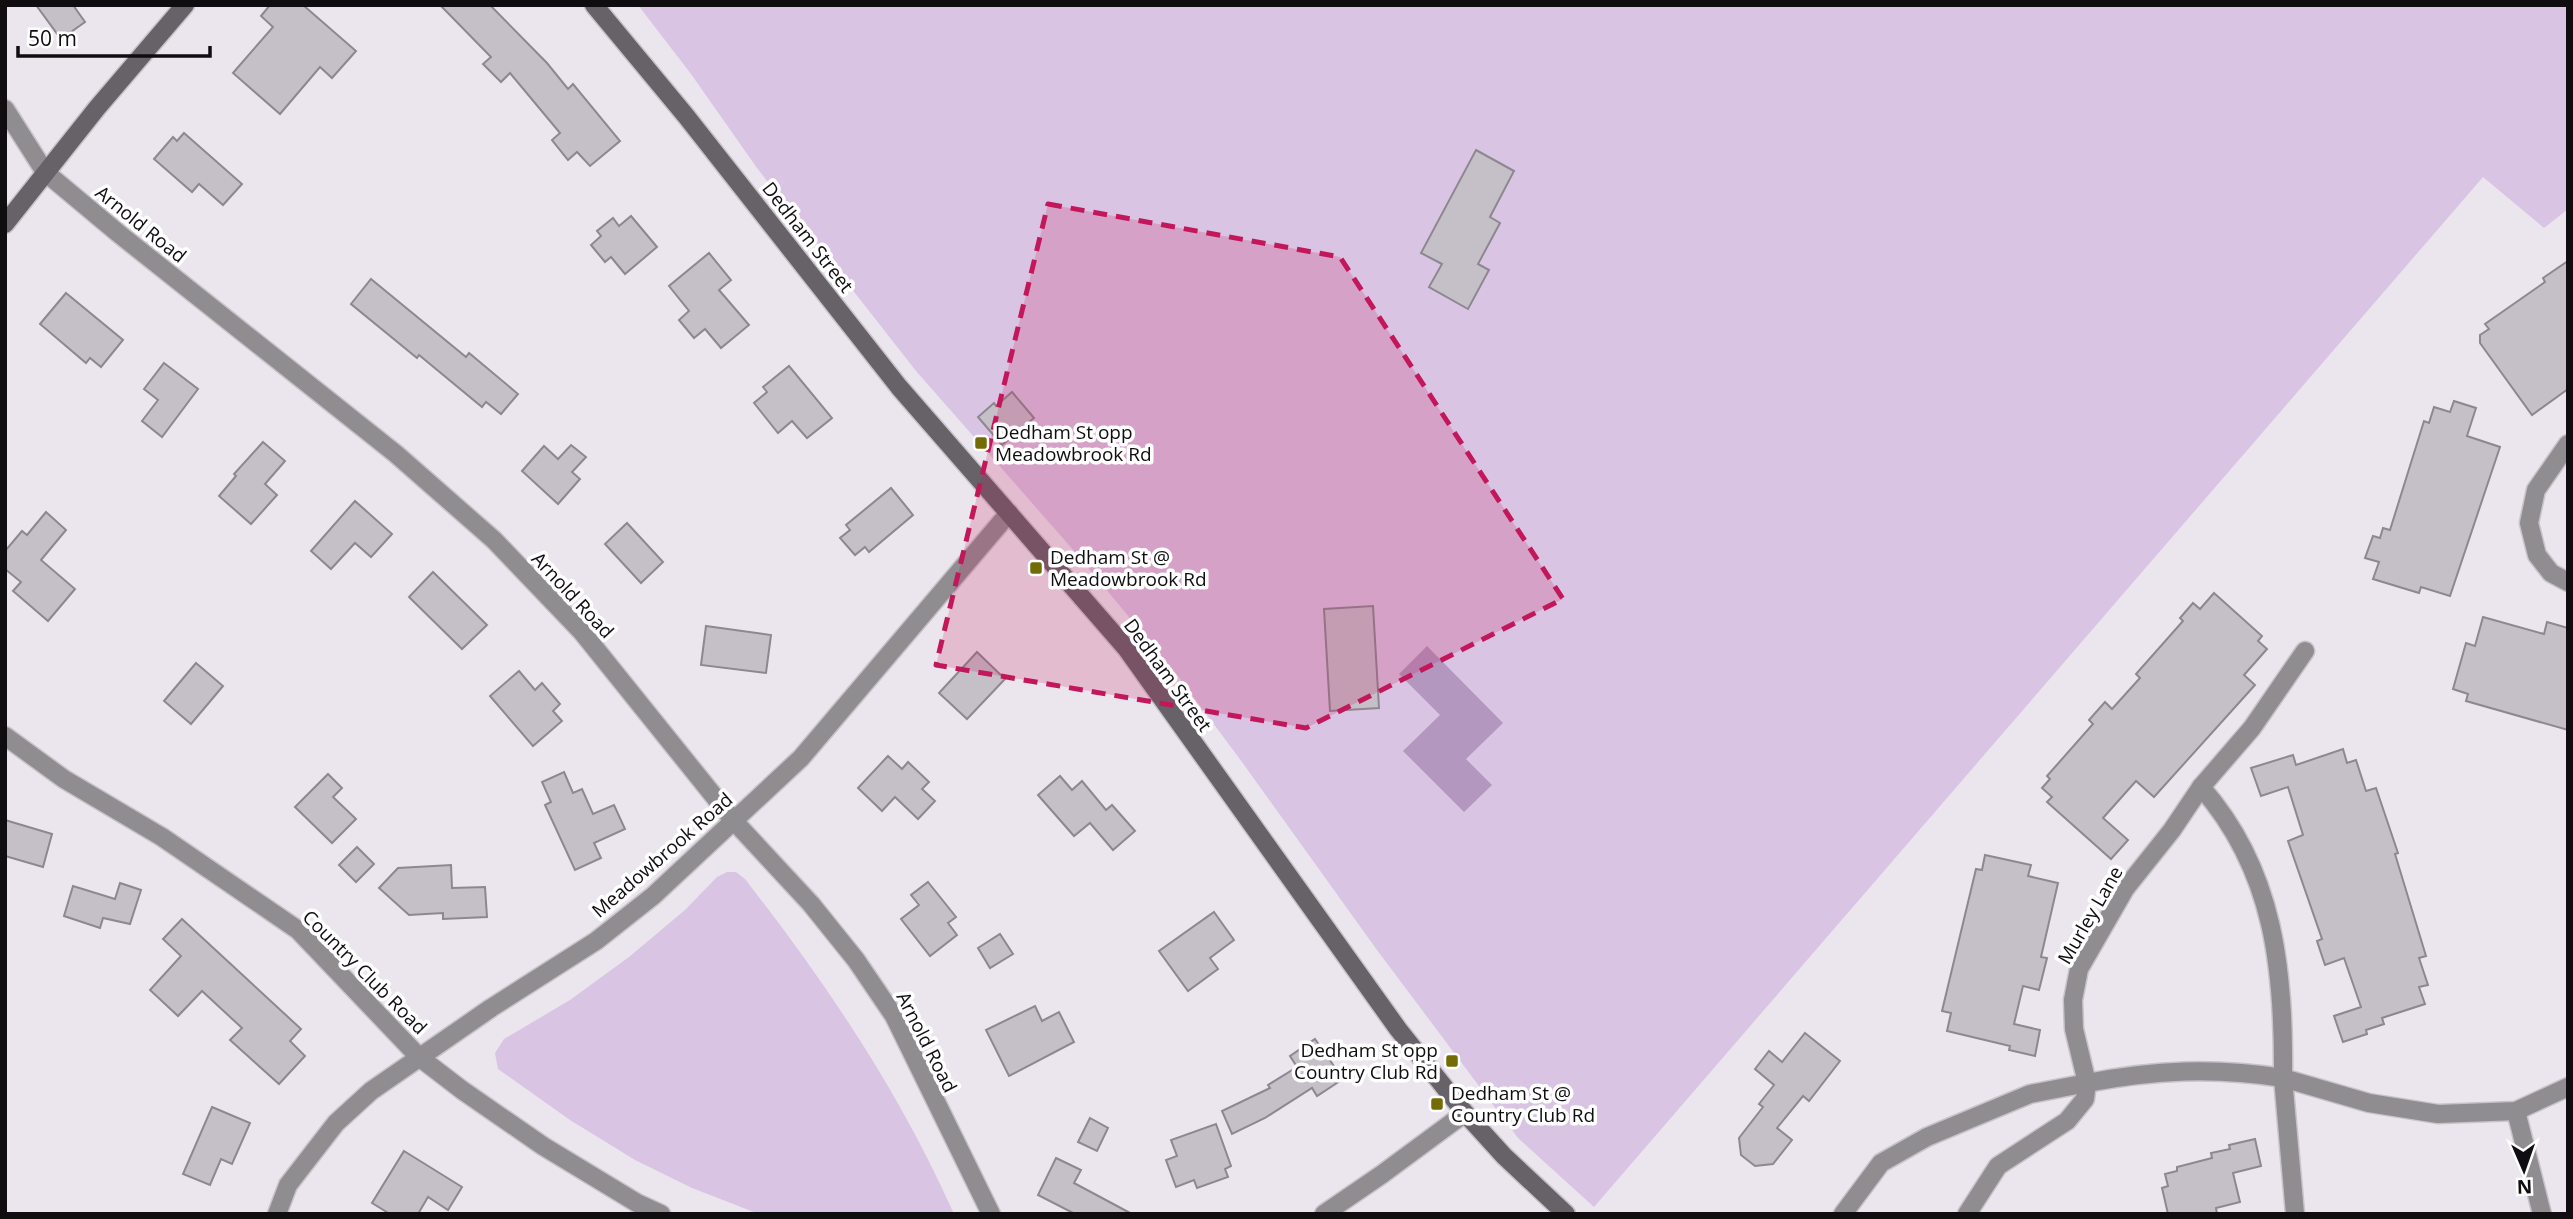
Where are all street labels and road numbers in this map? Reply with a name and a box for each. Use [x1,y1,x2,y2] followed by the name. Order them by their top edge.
[757,176,860,298] street label: Dedham Street
[90,179,192,269] street label: Arnold Road
[526,546,620,644] street label: Arnold Road
[1118,613,1218,737] street label: Dedham Street
[586,787,738,923] street label: Meadowbrook Road
[2051,861,2129,969] street label: Murley Lane
[297,904,433,1040] street label: Country Club Road
[891,987,963,1097] street label: Arnold Road

